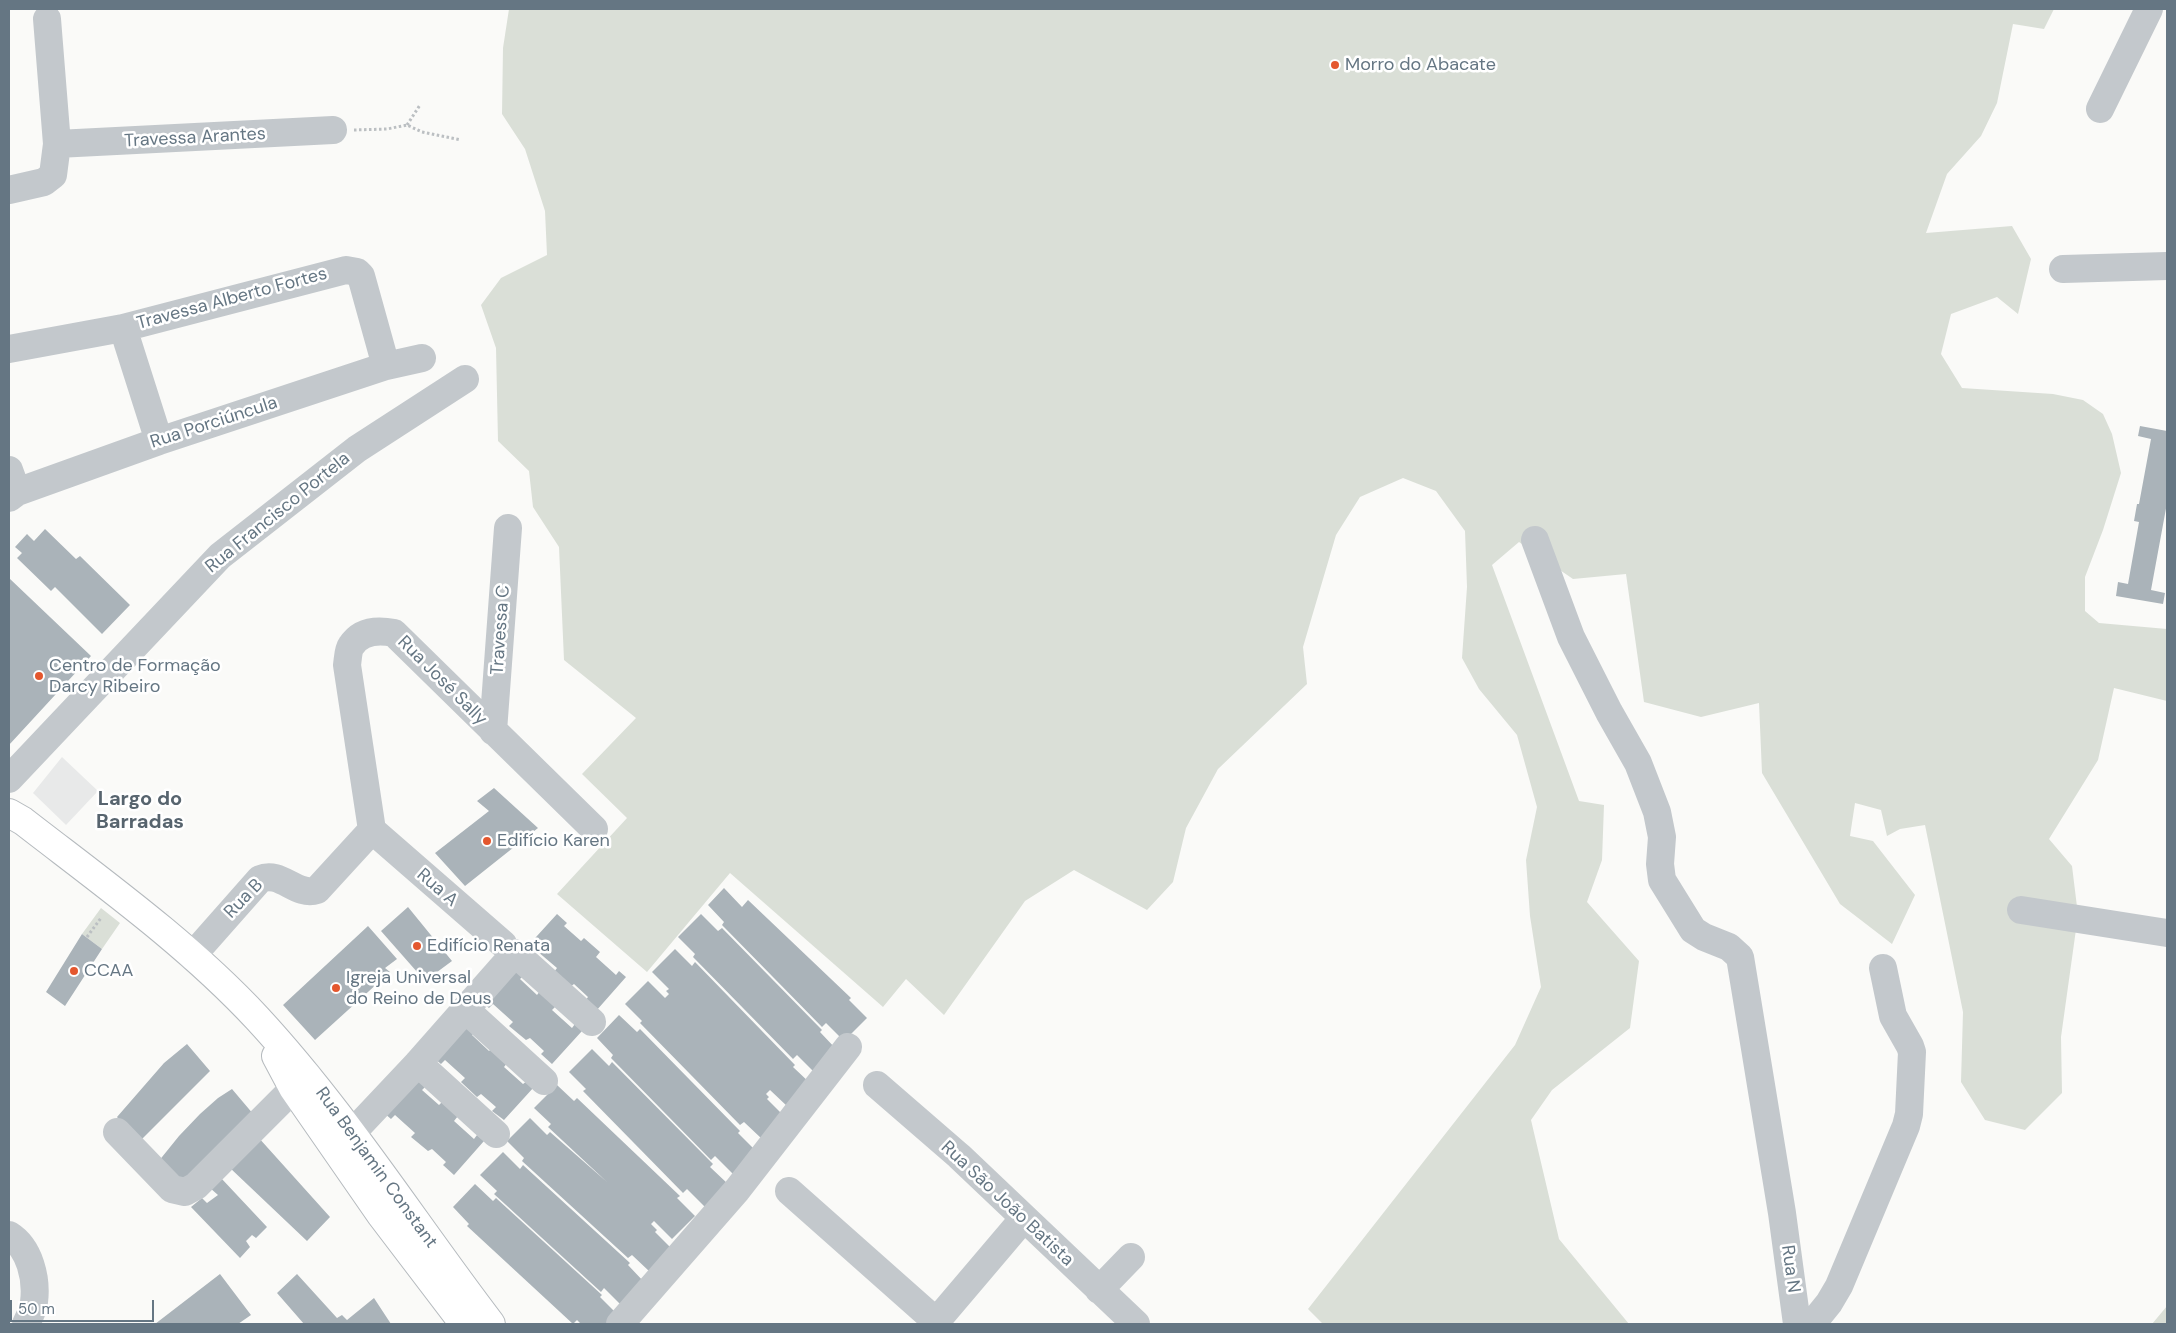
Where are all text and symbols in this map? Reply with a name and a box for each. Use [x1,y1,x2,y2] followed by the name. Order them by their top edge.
[1345,54,1496,76] place label: Morro do Abacate
[1329,59,1341,71] marker: Morro do Abacate
[124,124,266,152] street label: Travessa Arantes
[134,263,330,335] street label: Travessa Alberto Fortes
[148,392,280,454] street label: Rua Porciúncula
[201,448,355,578] street label: Rua Francisco Portela
[487,584,515,676] street label: Travessa C
[393,632,491,730] street label: Rua José Sally
[49,655,221,698] place label: Centro de Formação Darcy Ribeiro
[33,670,45,682] marker: Centro de Formação Darcy Ribeiro
[96,788,184,835] district label: Largo do Barradas
[497,830,610,852] place label: Edifício Karen
[481,835,493,847] marker: Edifício Karen
[412,864,462,912] street label: Rua A
[220,875,268,923] street label: Rua B
[427,935,550,957] place label: Edifício Renata
[411,940,423,952] marker: Edifício Renata
[84,960,133,982] place label: CCAA
[68,965,80,977] marker: CCAA
[346,967,491,1010] place label: Igreja Universal do Reino de Deus
[330,982,342,994] marker: Igreja Universal do Reino de Deus
[310,1083,442,1253] street label: Rua Benjamin Constant
[936,1137,1078,1271] street label: Rua São João Batista
[1776,1244,1804,1294] street label: Rua N
[12,1290,156,1322] scale bar
[18,1299,55,1319] text: 50 m

